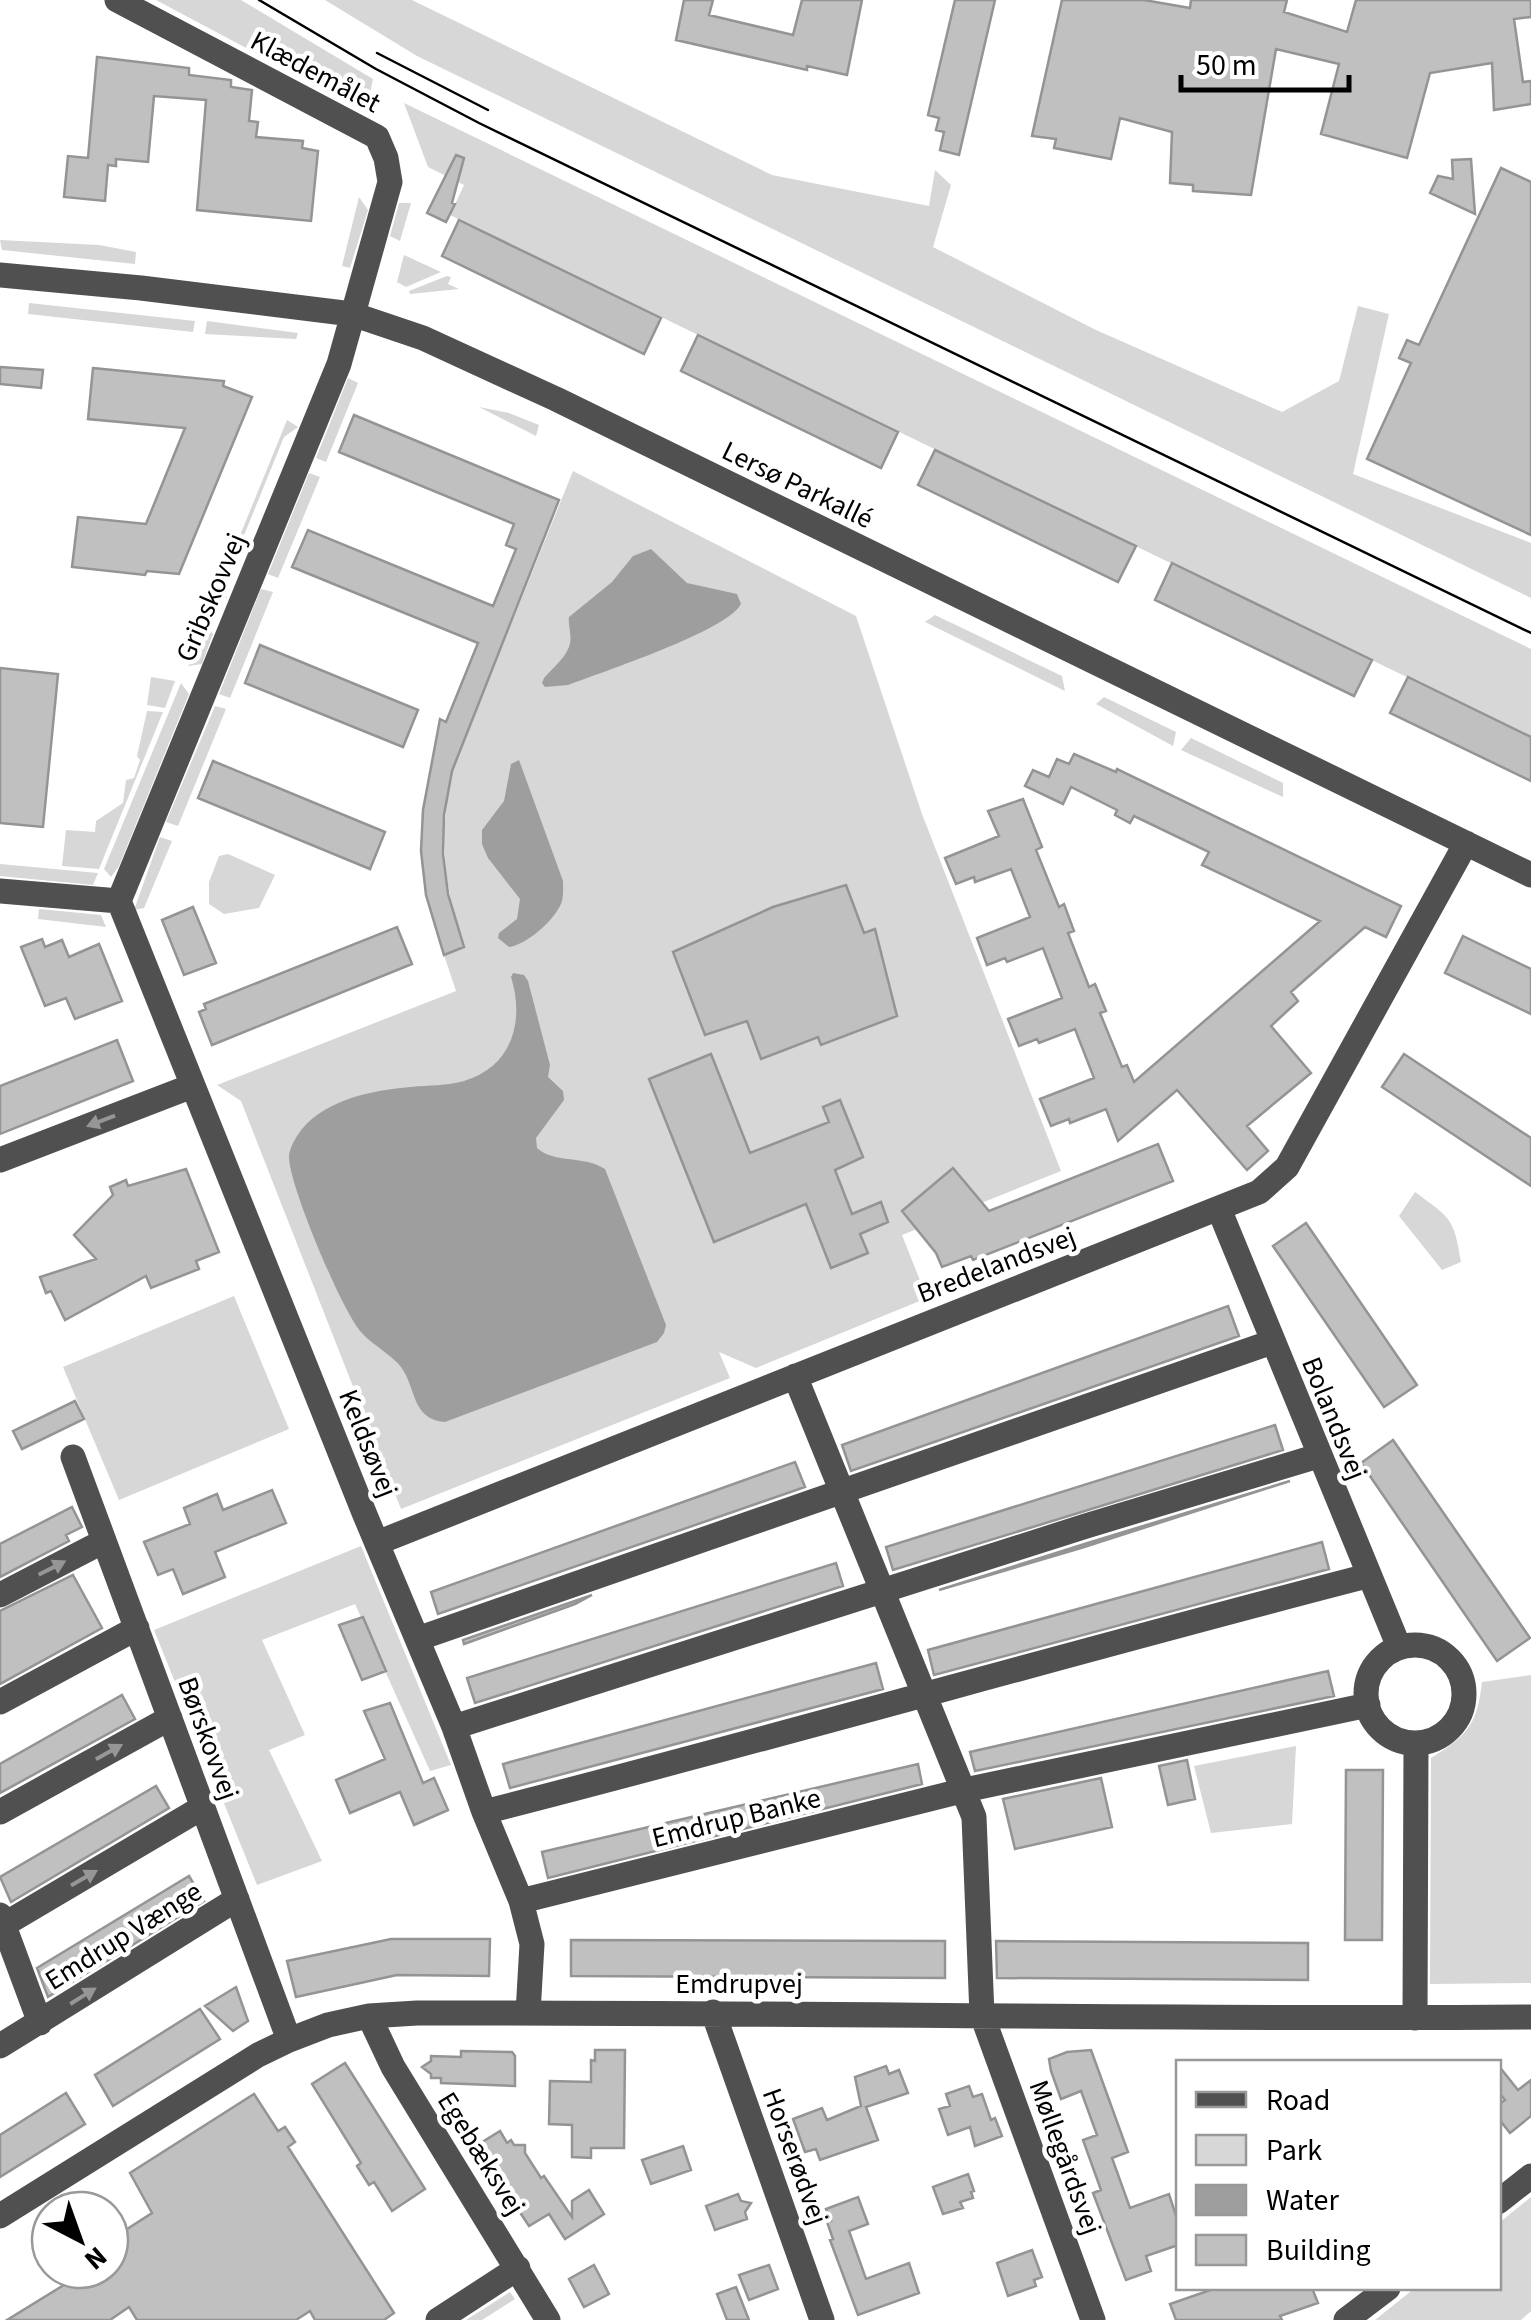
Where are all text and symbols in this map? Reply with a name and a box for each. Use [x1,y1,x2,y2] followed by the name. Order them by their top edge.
[243,21,388,123] street label: Klædemålet
[1181,30,1348,92] scale bar
[1196,44,1257,87] text: 50 m
[715,431,880,539] street label: Lersø Parkallé
[166,527,256,668] street label: Gribskovvej
[86,1114,116,1129] one-way arrow
[911,1216,1081,1314] street label: Bredelandsvej
[1291,1351,1377,1486] street label: Bolandsvej
[328,1383,408,1503] street label: Keldsøvej
[38,1560,67,1577] one-way arrow
[167,1671,249,1805] street label: Børskovvej
[95,1743,124,1760] one-way arrow
[648,1778,825,1858] street label: Emdrup Banke
[70,1870,98,1887] one-way arrow
[37,1872,210,2000] street label: Emdrup Vænge
[675,1964,803,2004] street label: Emdrupvej
[70,1987,97,2005] one-way arrow
[1176,2060,1501,2290] legend
[1019,2075,1112,2240] street label: Møllegårdsvej
[1266,2079,1330,2122] text: Road
[752,2082,838,2230] street label: Horserødvej
[427,2084,535,2223] street label: Egebæksvej
[1266,2129,1322,2172] text: Park
[1266,2179,1339,2222] text: Water
[30,2190,130,2290] north arrow
[1266,2229,1371,2272] text: Building
[76,2237,116,2279] text: N

